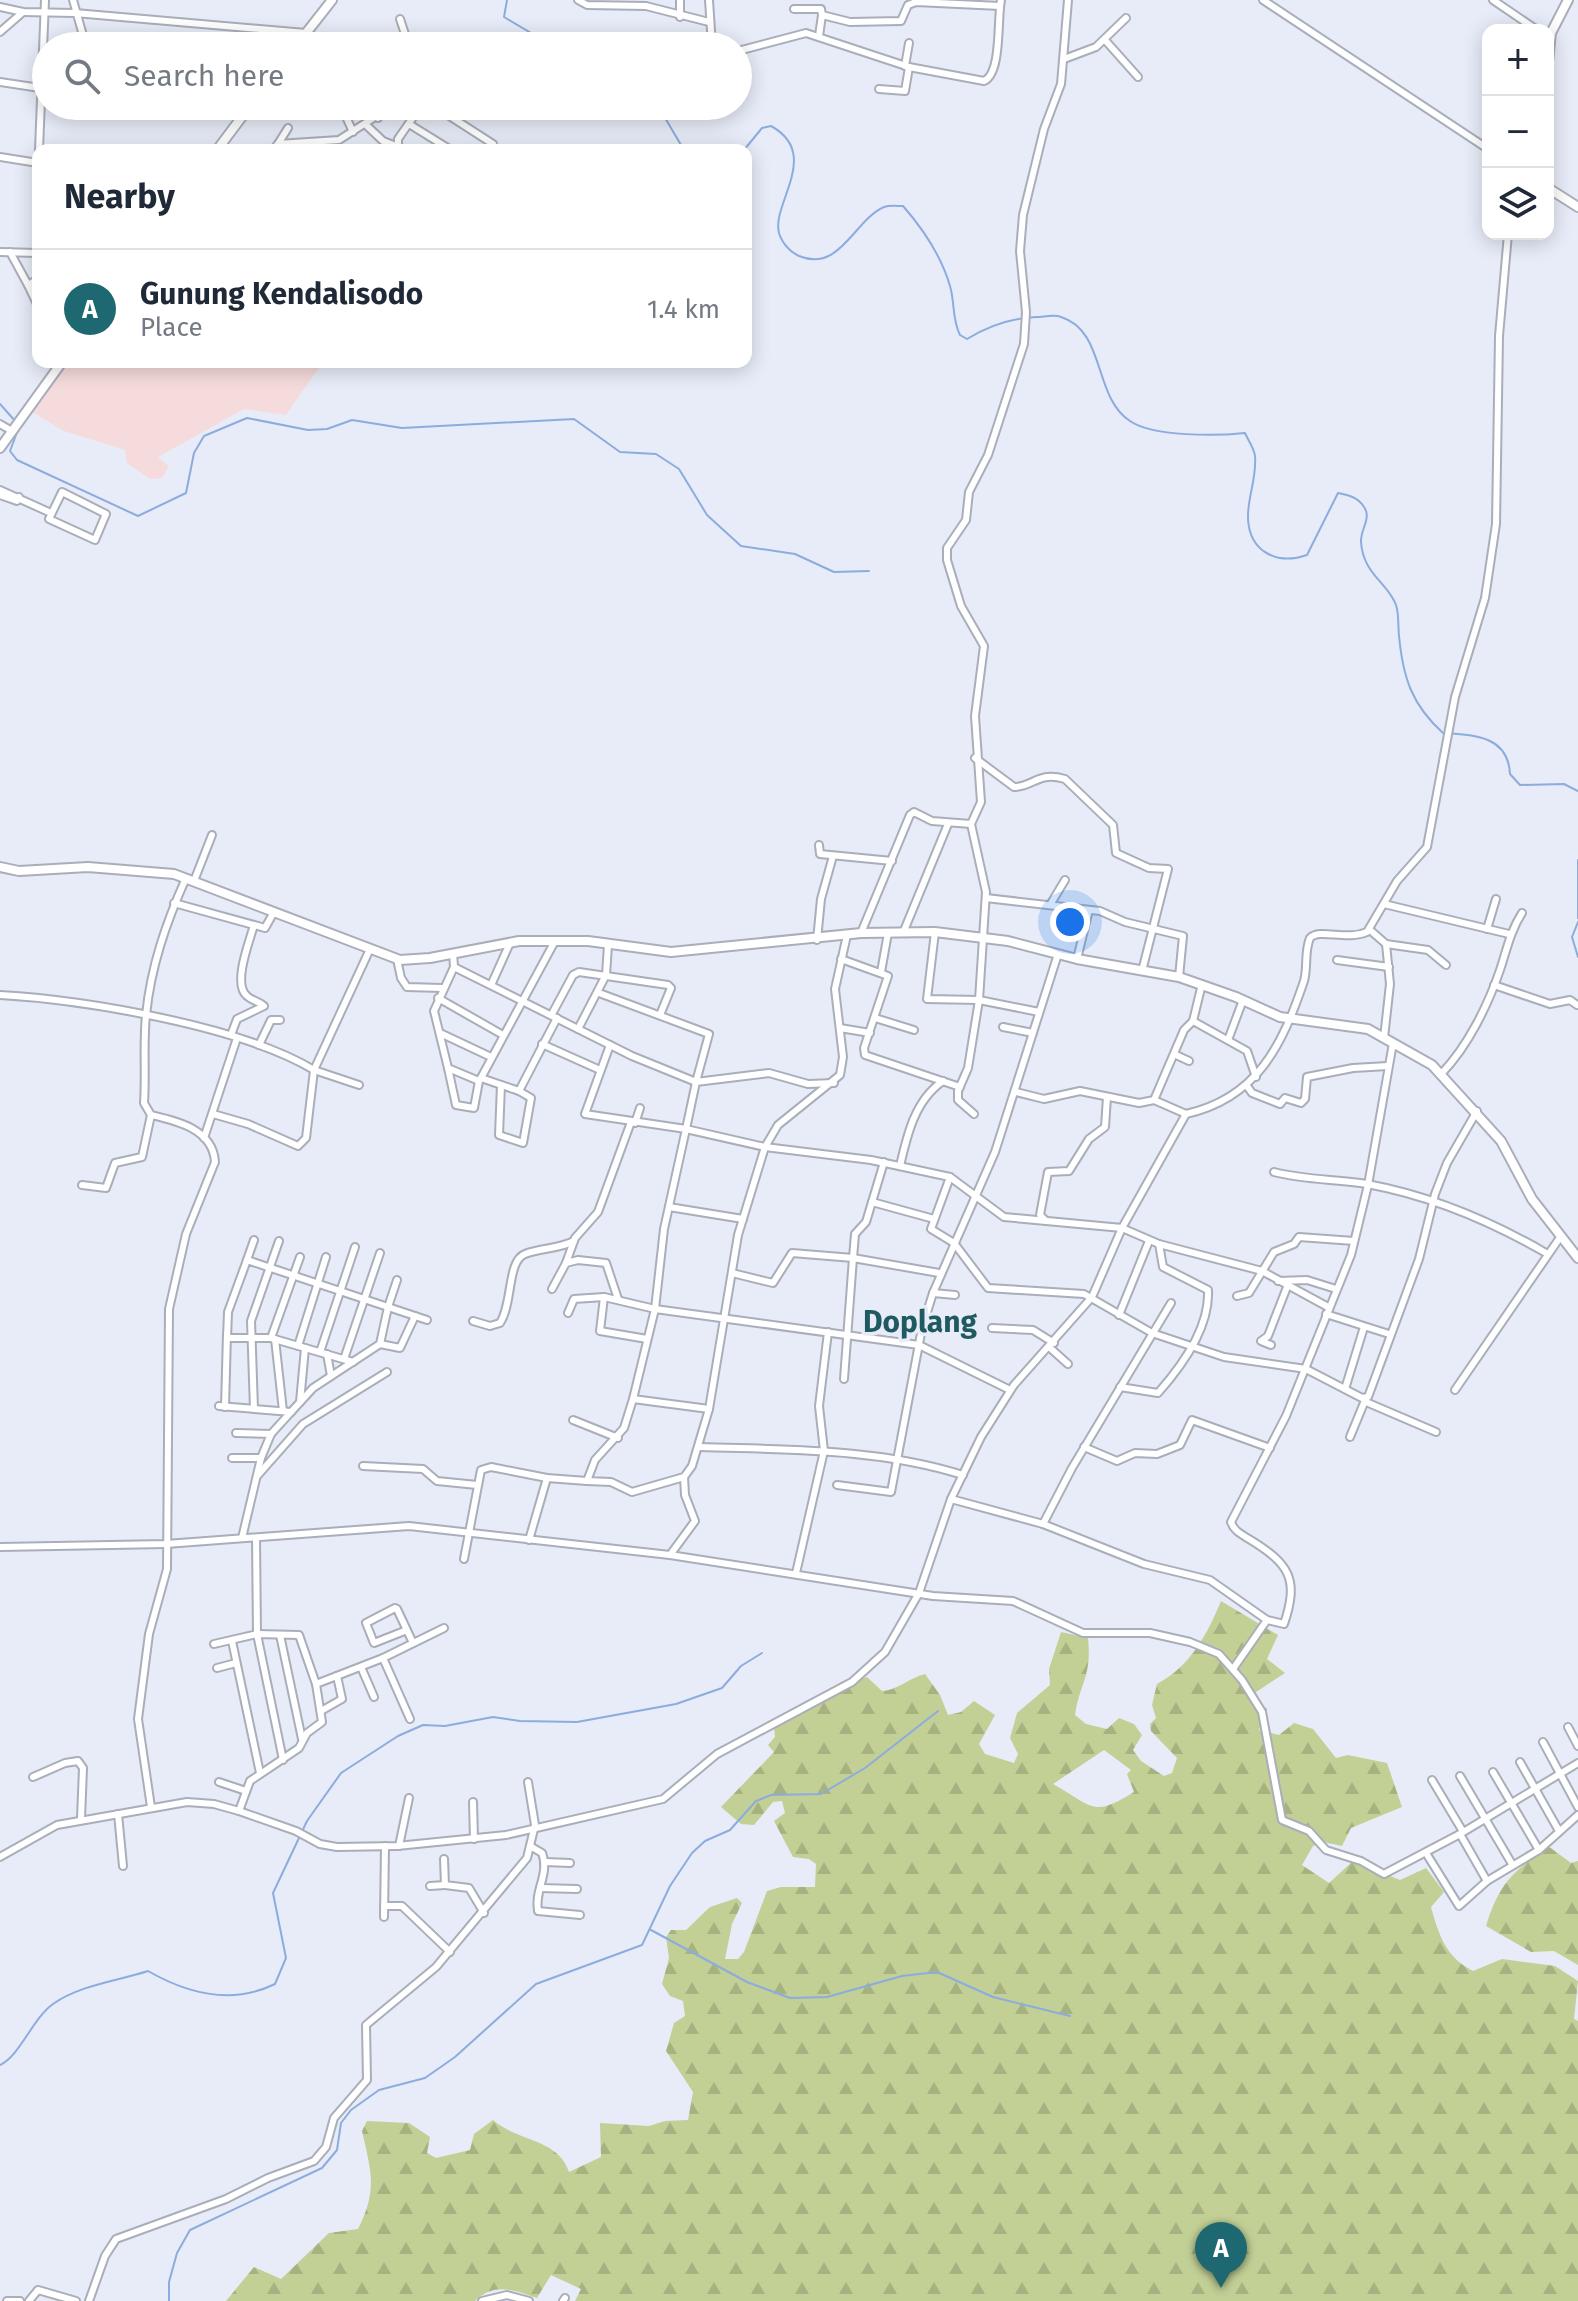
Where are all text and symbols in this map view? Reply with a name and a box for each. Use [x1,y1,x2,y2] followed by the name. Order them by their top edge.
[1482,24,1554,240] map controls
[1482,24,1554,96] button: +
[32,32,752,120] search box
[60,54,104,98] icon: search
[124,58,284,94] text: Search here
[1482,96,1554,168] button: −
[1482,168,1554,240] button: layers
[64,176,175,217] text: Nearby
[140,276,423,312] text: Gunung Kendalisodo
[82,294,98,325] text: A
[647,294,720,325] text: 1.4 km
[140,312,203,343] text: Place
[1050,902,1090,942] your location
[863,1304,977,1340] district label: Doplang
[1195,2222,1247,2288] pin: A

